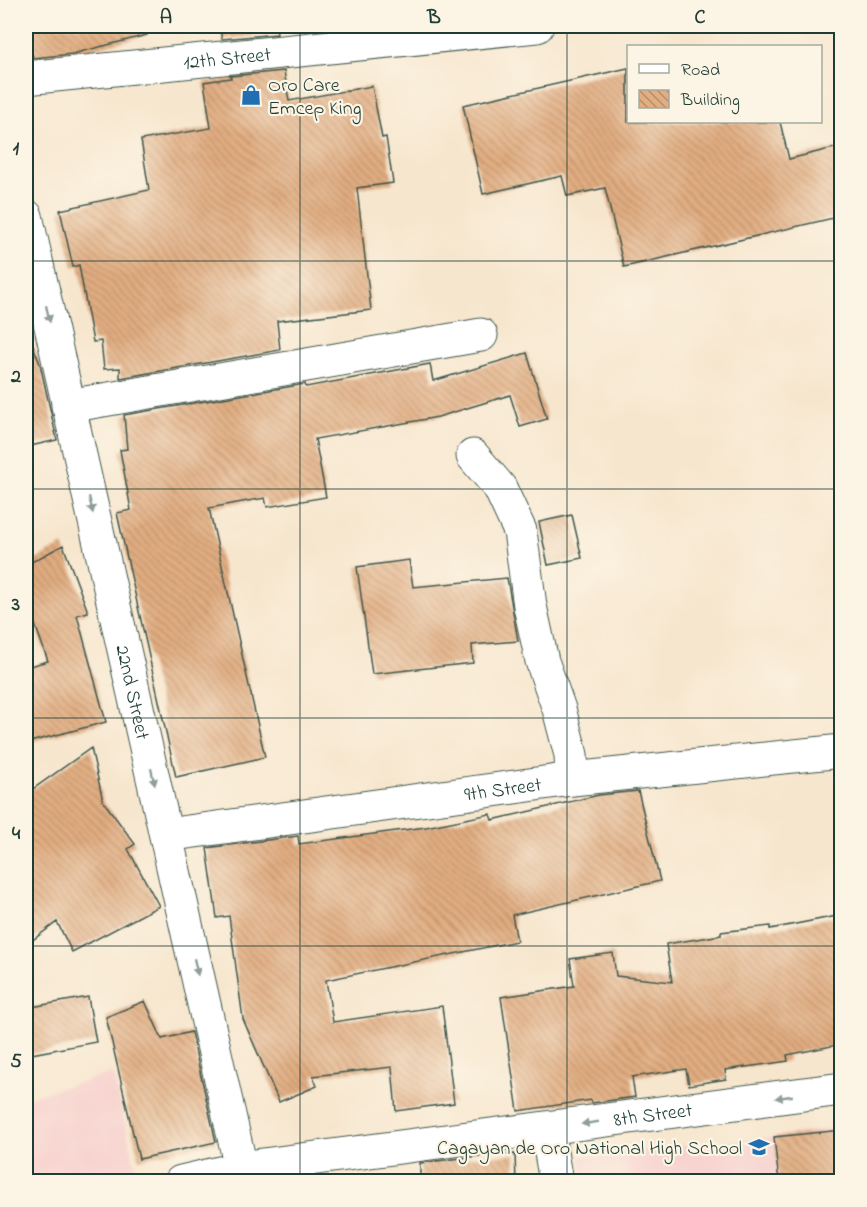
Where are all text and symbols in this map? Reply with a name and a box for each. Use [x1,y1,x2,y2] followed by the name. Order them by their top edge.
[160,4,172,33] text: A
[426,4,441,33] text: B
[695,4,706,33] text: C
[182,41,273,79] street label: 12th Street
[627,45,822,123] legend
[681,58,720,84] text: Road
[268,72,362,125] place label: Oro Care Emcep King
[239,83,263,107] shop icon: Oro Care Emcep King
[680,88,740,115] text: Building
[13,135,20,164] text: 1
[43,305,53,324] one-way arrow
[10,363,21,392] text: 2
[87,495,96,514] one-way arrow
[11,591,20,620] text: 3
[106,642,156,743] street label: 22nd Street
[148,767,158,786] one-way arrow
[463,771,544,811] street label: 9th Street
[12,820,21,849] text: 4
[191,958,201,976] one-way arrow
[10,1048,22,1077] text: 5
[774,1092,793,1102] one-way arrow
[612,1097,695,1136] street label: 8th Street
[581,1119,600,1128] one-way arrow
[437,1135,742,1165] place label: Cagayan de Oro National High School
[747,1135,771,1159] school or university icon: Cagayan de Oro National High School

